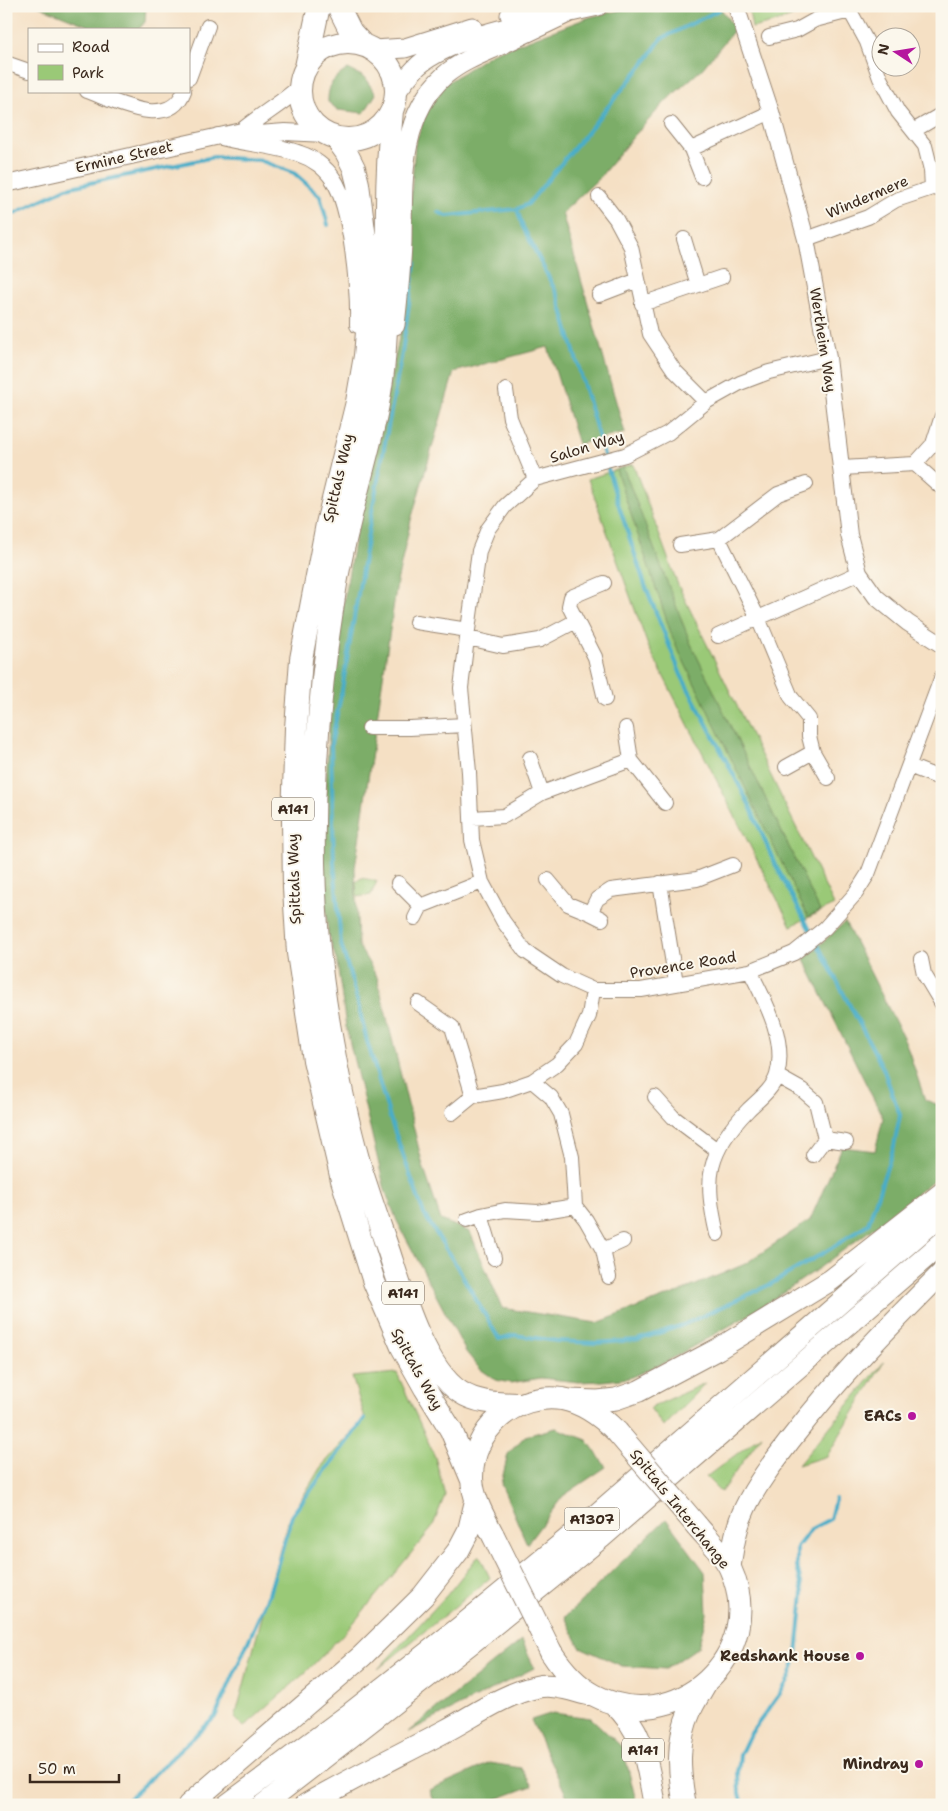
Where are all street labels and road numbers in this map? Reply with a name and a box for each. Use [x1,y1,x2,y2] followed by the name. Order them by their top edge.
[73,136,175,178] street label: Ermine Street
[823,171,911,223] street label: Windermere
[805,286,841,394] street label: Wertheim Way
[547,426,627,468] street label: Salon Way
[318,432,358,524] street label: Spittals Way
[272,798,314,821] road number: A141
[282,833,306,925] street label: Spittals Way
[628,947,738,983] street label: Provence Road
[382,1282,424,1305] road number: A141
[386,1324,448,1414] street label: Spittals Way
[625,1445,735,1573] street label: Spittals Interchange
[564,1508,620,1530] road number: A1307
[622,1738,664,1762] road number: A141

